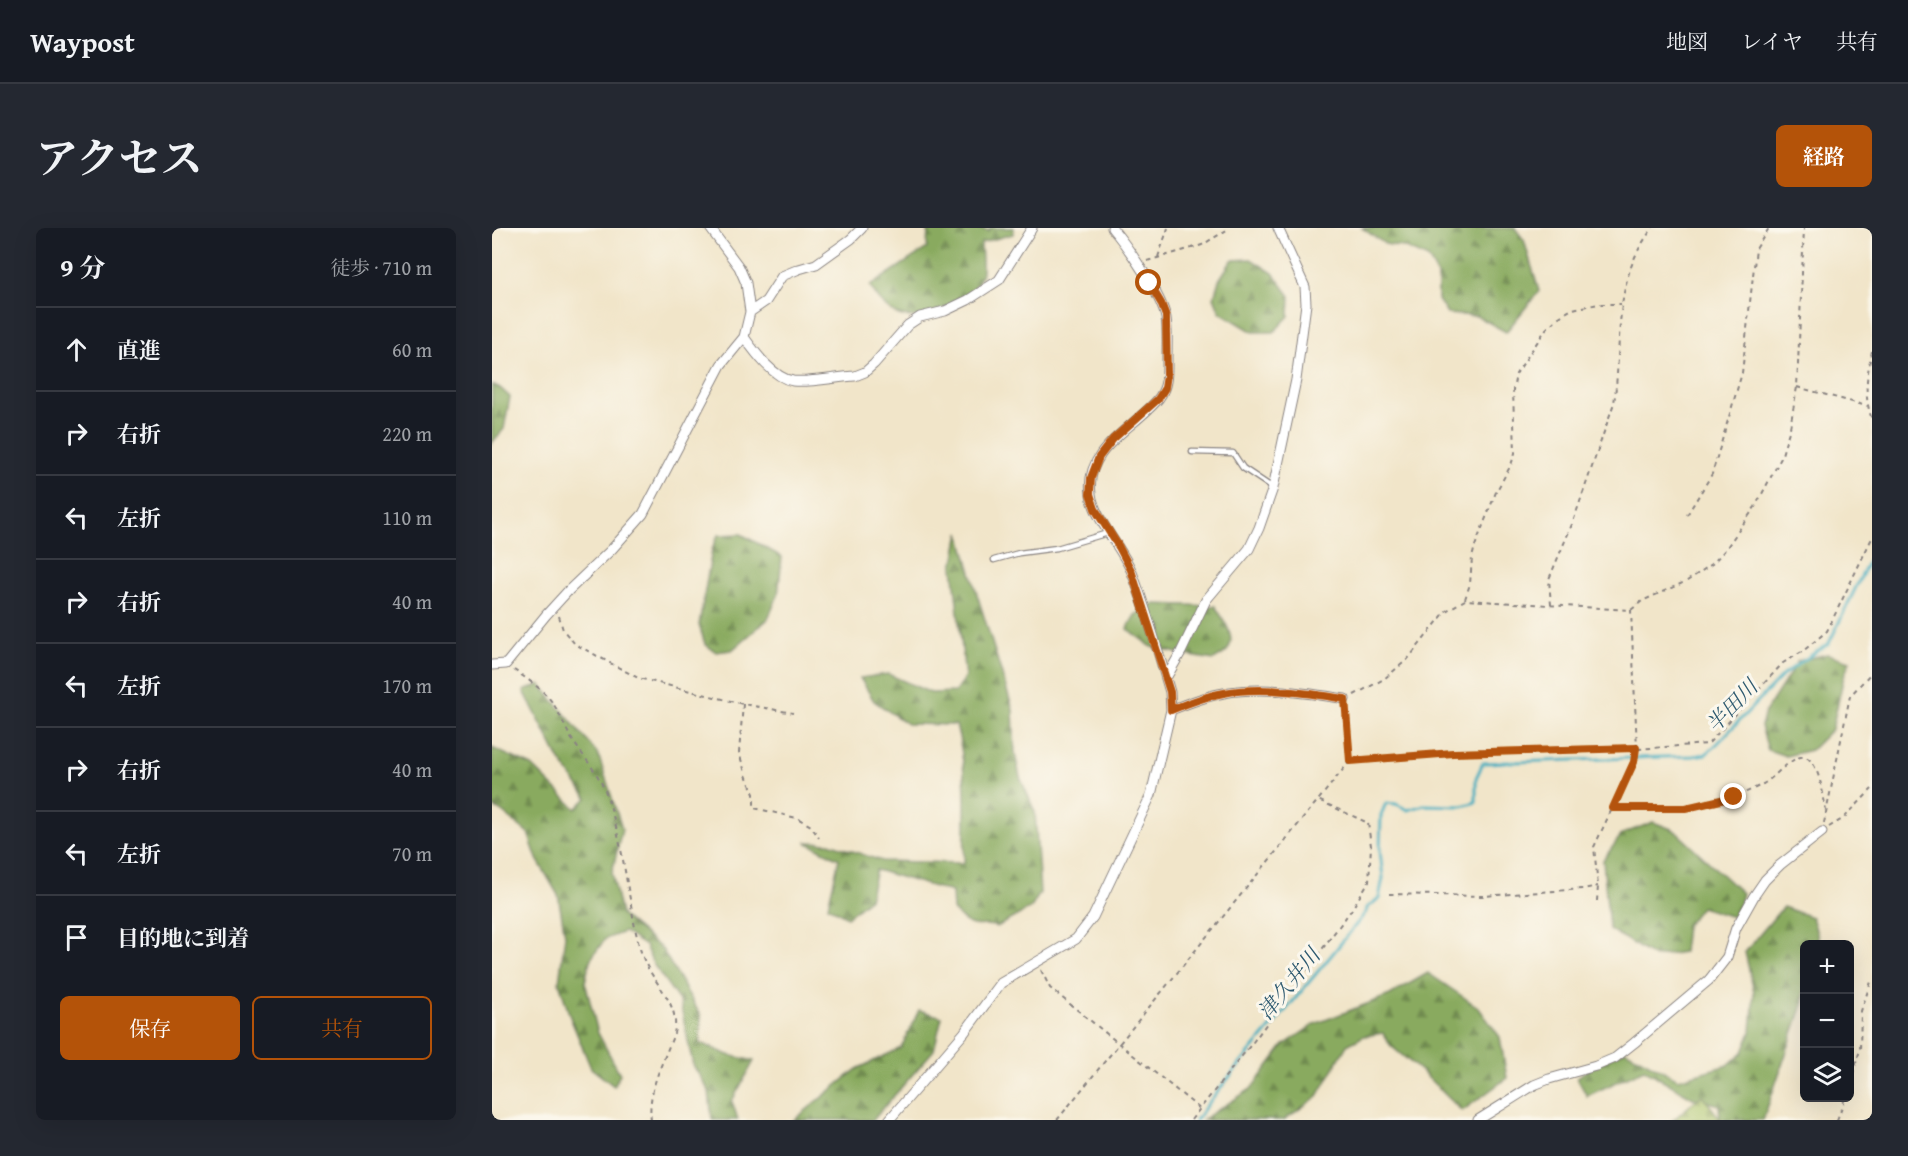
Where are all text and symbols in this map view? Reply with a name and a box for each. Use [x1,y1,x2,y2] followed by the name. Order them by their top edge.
[30,21,135,62] text: Waypost
[1666,26,1708,57] text: 地図
[1741,26,1803,57] text: レイヤ
[1836,26,1878,57] text: 共有
[1776,125,1872,187] button: 経路
[36,127,203,188] text: アクセス
[60,248,105,287] text: 9 分
[330,253,432,282] text: 徒歩 · 710 m
[1135,269,1161,295] route start
[60,333,93,366] icon: ahead
[117,334,161,366] text: 直進
[392,335,432,364] text: 60 m
[60,417,93,450] icon: right
[117,418,161,450] text: 右折
[382,419,432,448] text: 220 m
[60,501,93,534] icon: left
[117,502,161,534] text: 左折
[382,503,432,532] text: 110 m
[60,585,93,618] icon: right
[117,586,161,618] text: 右折
[392,587,432,616] text: 40 m
[60,669,93,702] icon: left
[117,670,161,702] text: 左折
[382,671,432,700] text: 170 m
[1699,671,1766,739] water label: 半田川
[60,753,93,786] icon: right
[117,754,161,786] text: 右折
[392,755,432,784] text: 40 m
[1720,783,1746,809] route end
[60,837,93,870] icon: left
[117,838,161,870] text: 左折
[392,839,432,868] text: 70 m
[60,921,93,954] icon: arrive
[117,922,249,954] text: 目的地に到着
[1250,940,1328,1026] water label: 津久井川
[1800,940,1854,1102] map controls
[1800,940,1854,994] button: +
[1800,994,1854,1048] button: −
[60,996,240,1060] button: 保存
[252,996,432,1060] button: 共有
[1800,1048,1854,1102] button: layers

